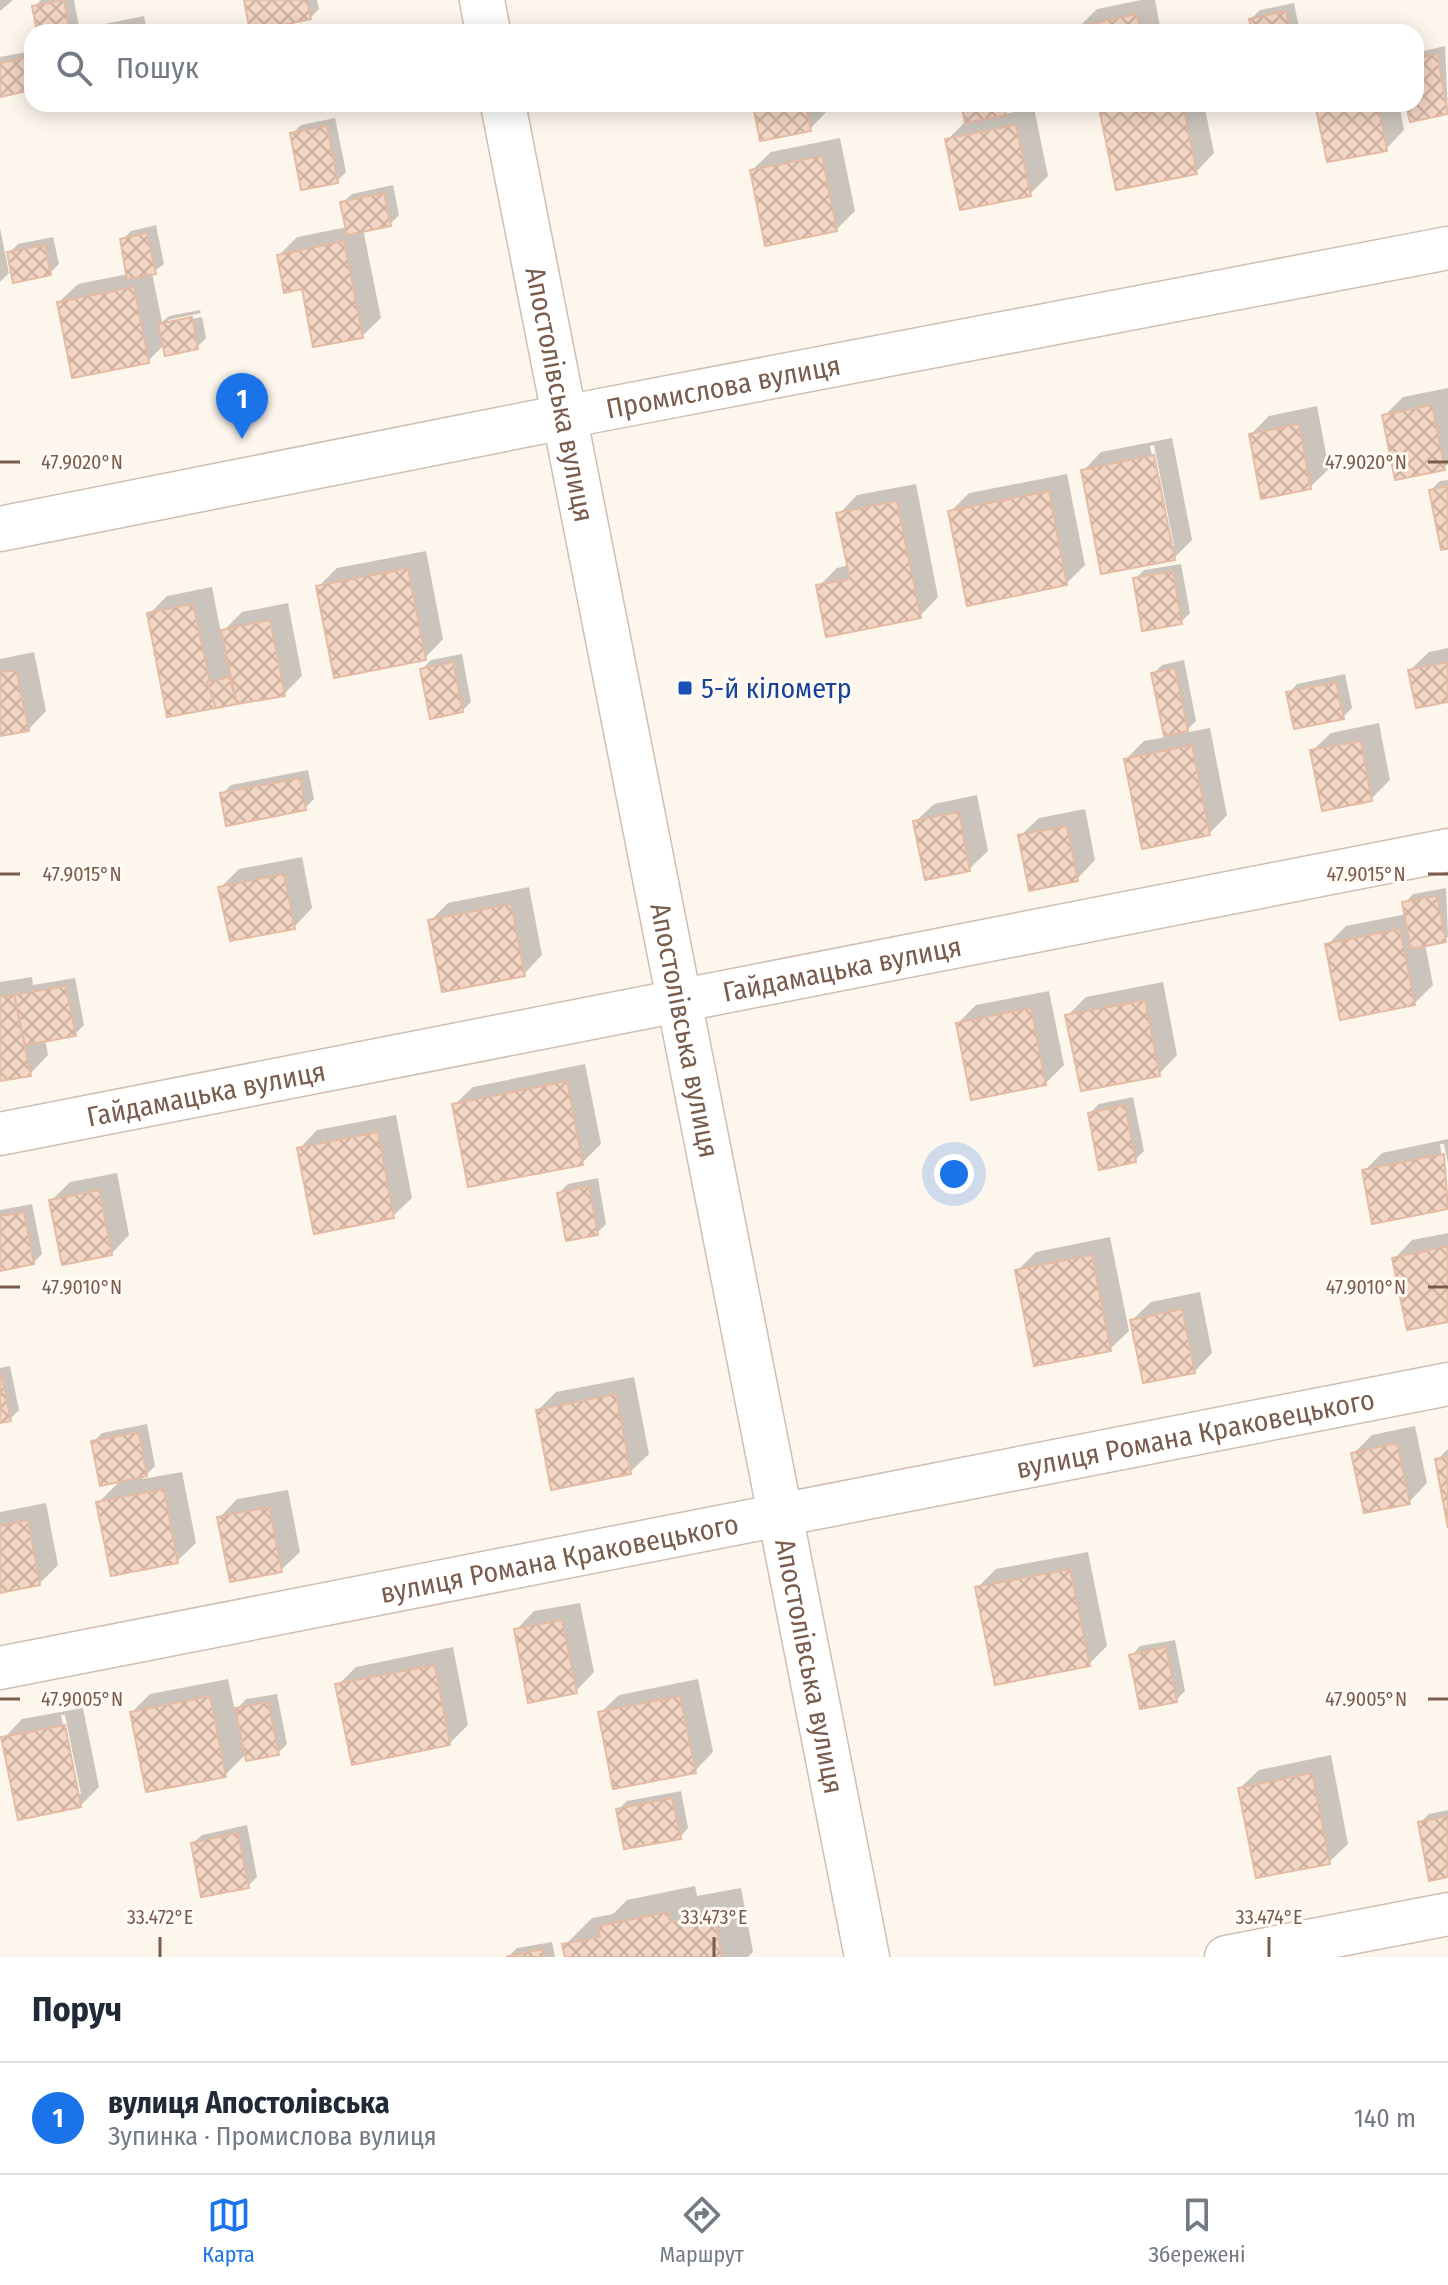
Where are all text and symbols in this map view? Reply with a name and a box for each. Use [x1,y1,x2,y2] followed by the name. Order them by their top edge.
[24,24,1424,112] search box
[52,46,96,90] icon: search
[116,50,199,86] text: Пошук
[519,264,601,525] street label: Апостолівська вулиця
[603,348,843,425] street label: Промислова вулиця
[216,373,268,439] pin: 1
[41,450,123,474] text: 47.9020°N
[1325,450,1407,474] text: 47.9020°N
[701,672,852,705] place label: 5-й кілометр
[676,679,694,697] marker: 5-й кілометр
[42,862,122,886] text: 47.9015°N
[1326,862,1406,886] text: 47.9015°N
[644,900,726,1161] street label: Апостолівська вулиця
[720,929,964,1008] street label: Гайдамацька вулиця
[84,1054,328,1133] street label: Гайдамацька вулиця
[934,1154,974,1194] your location
[42,1275,122,1299] text: 47.9010°N
[1326,1275,1406,1299] text: 47.9010°N
[1013,1382,1377,1485] street label: вулиця Романа Краковецького
[377,1507,741,1610] street label: вулиця Романа Краковецького
[769,1536,851,1796] street label: Апостолівська вулиця
[41,1687,123,1711] text: 47.9005°N
[1325,1687,1407,1711] text: 47.9005°N
[127,1905,193,1929] text: 33.472°E
[681,1905,747,1929] text: 33.473°E
[1236,1905,1302,1929] text: 33.474°E
[32,1989,122,2030] text: Поруч
[108,2085,390,2121] text: вулиця Апостолівська
[53,2103,64,2134] text: 1
[1354,2103,1416,2134] text: 140 m
[108,2121,437,2152] text: Зупинка · Промислова вулиця
[202,2193,255,2268] tab: Карта
[660,2193,744,2268] tab: Маршрут
[1148,2193,1246,2268] tab: Збережені

